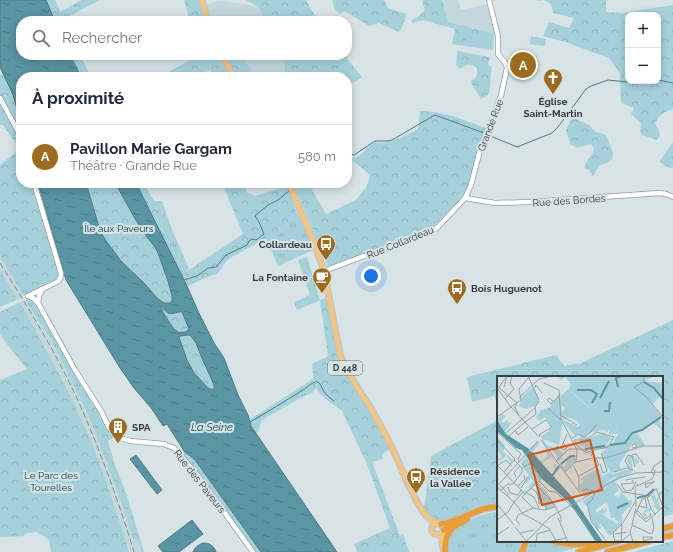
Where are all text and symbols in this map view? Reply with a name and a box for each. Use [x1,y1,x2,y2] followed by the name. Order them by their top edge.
[625,12,661,84] map controls
[625,12,661,48] button: +
[16,16,352,60] search box
[30,27,52,49] icon: search
[62,29,142,47] text: Rechercher
[625,48,661,84] button: −
[510,50,536,80] pin: A
[542,67,564,95] church icon: Église Saint-Martin
[32,88,124,108] text: À proximité
[523,96,583,119] place label: Église Saint-Martin
[476,97,505,153] street label: Grande Rue
[70,140,232,158] text: Pavillon Marie Gargam
[41,149,49,164] text: A
[298,149,336,164] text: 580 m
[70,158,197,173] text: Théâtre · Grande Rue
[532,192,606,209] street label: Rue des Bordes
[84,223,154,234] park label: Île aux Paveurs
[365,224,435,261] street label: Rue Collardeau
[315,233,337,261] bus stop icon: Collardeau
[259,239,312,250] place label: Collardeau
[311,266,333,294] cafe icon: La Fontaine
[361,266,381,286] your location
[252,272,308,283] place label: La Fontaine
[446,277,468,305] bus stop icon: Bois Huguenot
[471,283,542,294] place label: Bois Huguenot
[328,361,362,375] road number: D 448
[497,376,663,542] inset map
[107,416,129,444] building icon: SPA
[191,421,233,434] water label: La Seine
[132,422,151,433] place label: SPA
[172,448,228,515] street label: Rue des Paveurs
[405,466,427,494] bus stop icon: Résidence la Vallée
[430,466,480,489] place label: Résidence la Vallée
[24,470,78,493] park label: Le Parc des Tourelles

